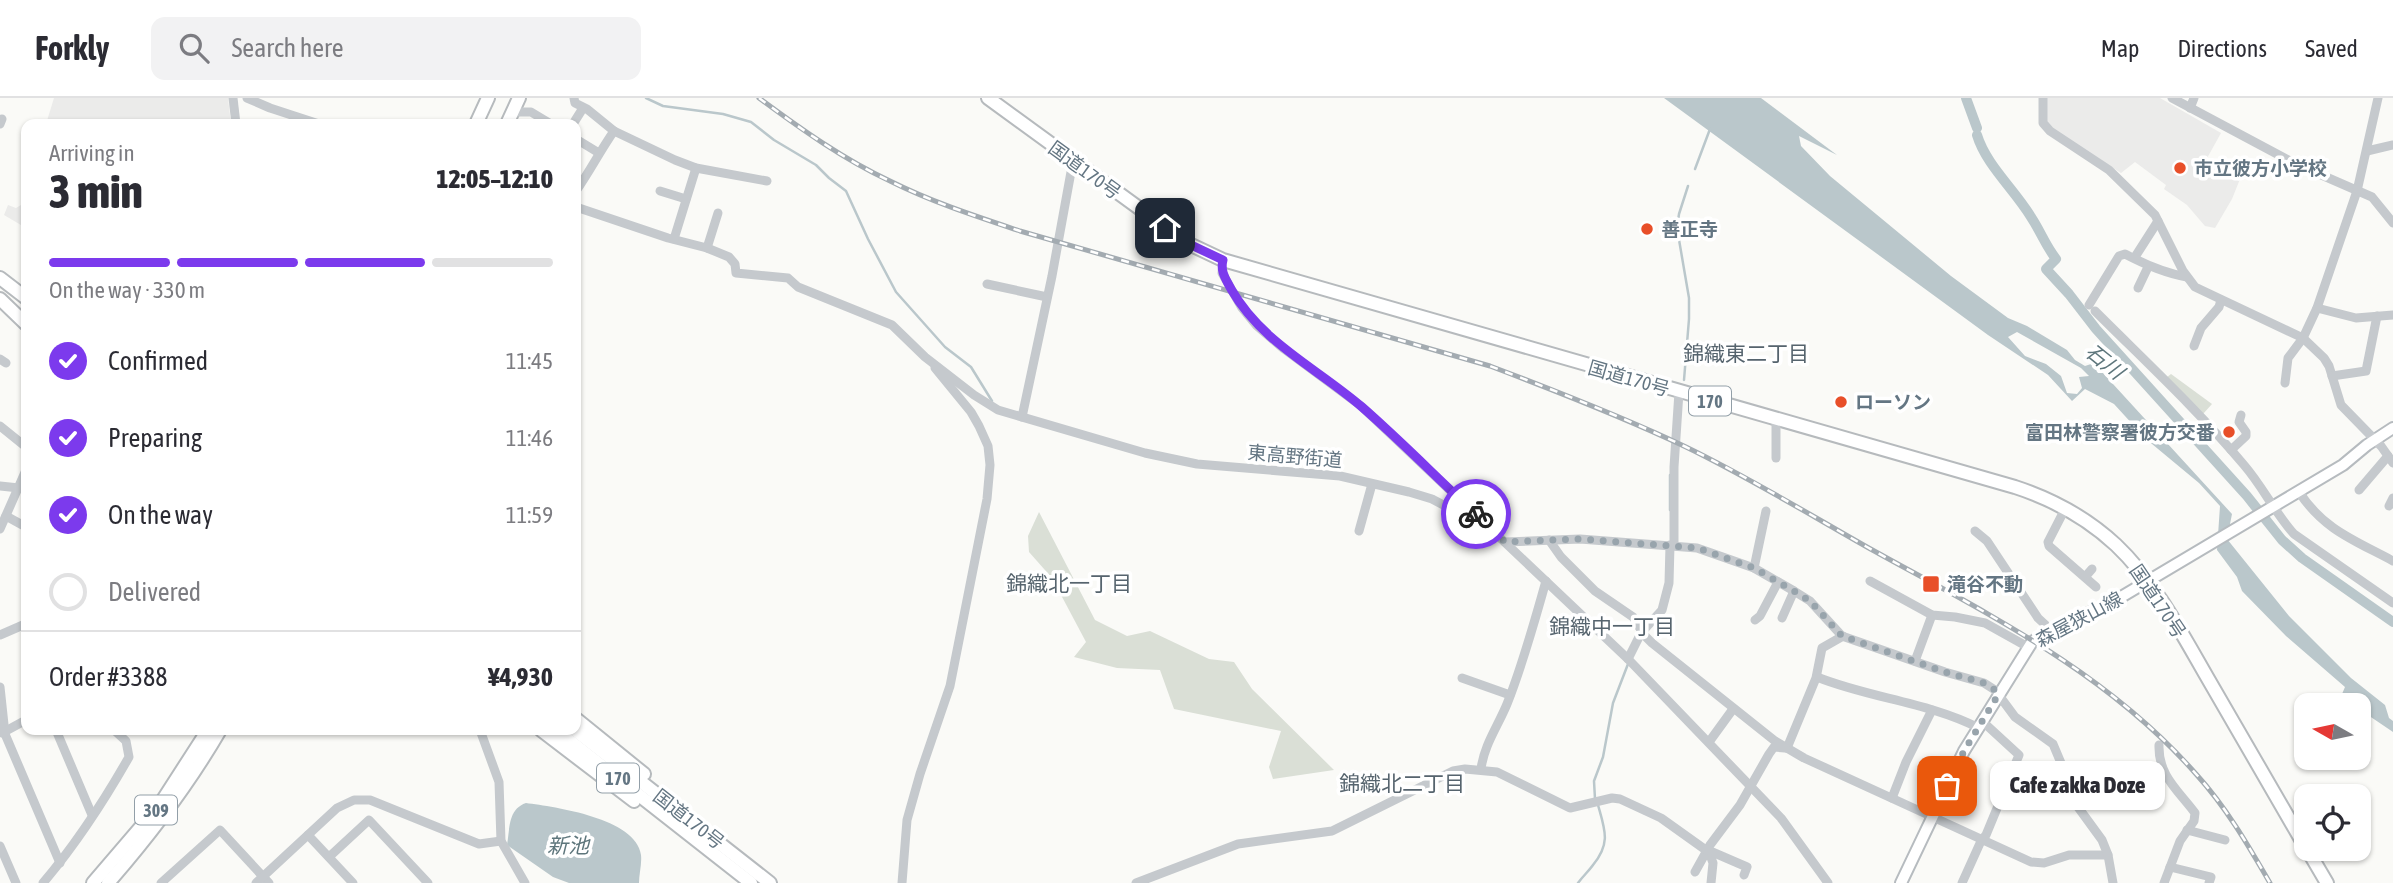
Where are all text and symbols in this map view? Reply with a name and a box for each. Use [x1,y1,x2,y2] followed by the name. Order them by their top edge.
[151,17,641,80] search box
[35,29,109,67] text: Forkly
[175,29,213,67] icon: search
[231,33,344,63] text: Search here
[2101,35,2139,62] text: Map
[2177,35,2267,62] text: Directions
[2305,35,2358,62] text: Saved
[1045,136,1125,204] street label: 国道170号
[49,140,135,166] text: Arriving in
[2194,157,2327,179] place label: 市立彼方小学校
[2172,160,2188,176] marker: 市立彼方小学校
[436,164,553,194] text: 12:05–12:10
[49,165,143,218] text: 3 min
[1135,198,1195,258] pin
[1146,209,1184,247] icon: home
[1661,218,1718,240] place label: 善正寺
[1639,221,1655,237] marker: 善正寺
[49,277,205,303] text: On the way · 330 m
[2081,338,2130,385] water label: 石川
[1683,341,1809,365] district label: 錦織東二丁目
[49,342,87,380] icon: check
[108,346,208,376] text: Confirmed
[506,348,553,374] text: 11:45
[1586,356,1672,400] street label: 国道170号
[1689,386,1731,416] road number: 170
[1855,391,1931,413] place label: ローソン
[1833,394,1849,410] marker: ローソン
[49,419,87,457] icon: check
[2025,421,2215,443] place label: 富田林警察署彼方交番
[108,423,202,453] text: Preparing
[2221,424,2237,440] marker: 富田林警察署彼方交番
[506,425,553,451] text: 11:46
[1247,441,1343,471] street label: 東高野街道
[1441,479,1511,549] courier
[1457,495,1495,533] icon: bike
[49,496,87,534] icon: check
[108,500,213,530] text: On the way
[506,502,553,528] text: 11:59
[2125,560,2191,642] street label: 国道170号
[1006,571,1132,595] district label: 錦織北一丁目
[1947,573,2023,595] place label: 滝谷不動
[1921,574,1941,594] marker: 滝谷不動
[108,577,201,607] text: Delivered
[2032,587,2126,651] street label: 森屋狭山線
[1549,614,1675,638] district label: 錦織中一丁目
[49,662,168,692] text: Order #3388
[488,662,553,692] text: ¥4,930
[2294,693,2371,770] north arrow
[2294,693,2371,861] map controls
[1917,756,1977,816] pin
[1989,762,2164,810] callout: Cafe zakka Doze
[597,764,639,792] road number: 170
[1928,767,1966,805] icon: bag
[1339,771,1465,795] district label: 錦織北二丁目
[2010,772,2146,798] text: Cafe zakka Doze
[2294,784,2371,861] button: locate
[649,785,729,853] street label: 国道170号
[135,796,177,824] road number: 309
[547,833,591,857] water label: 新池

